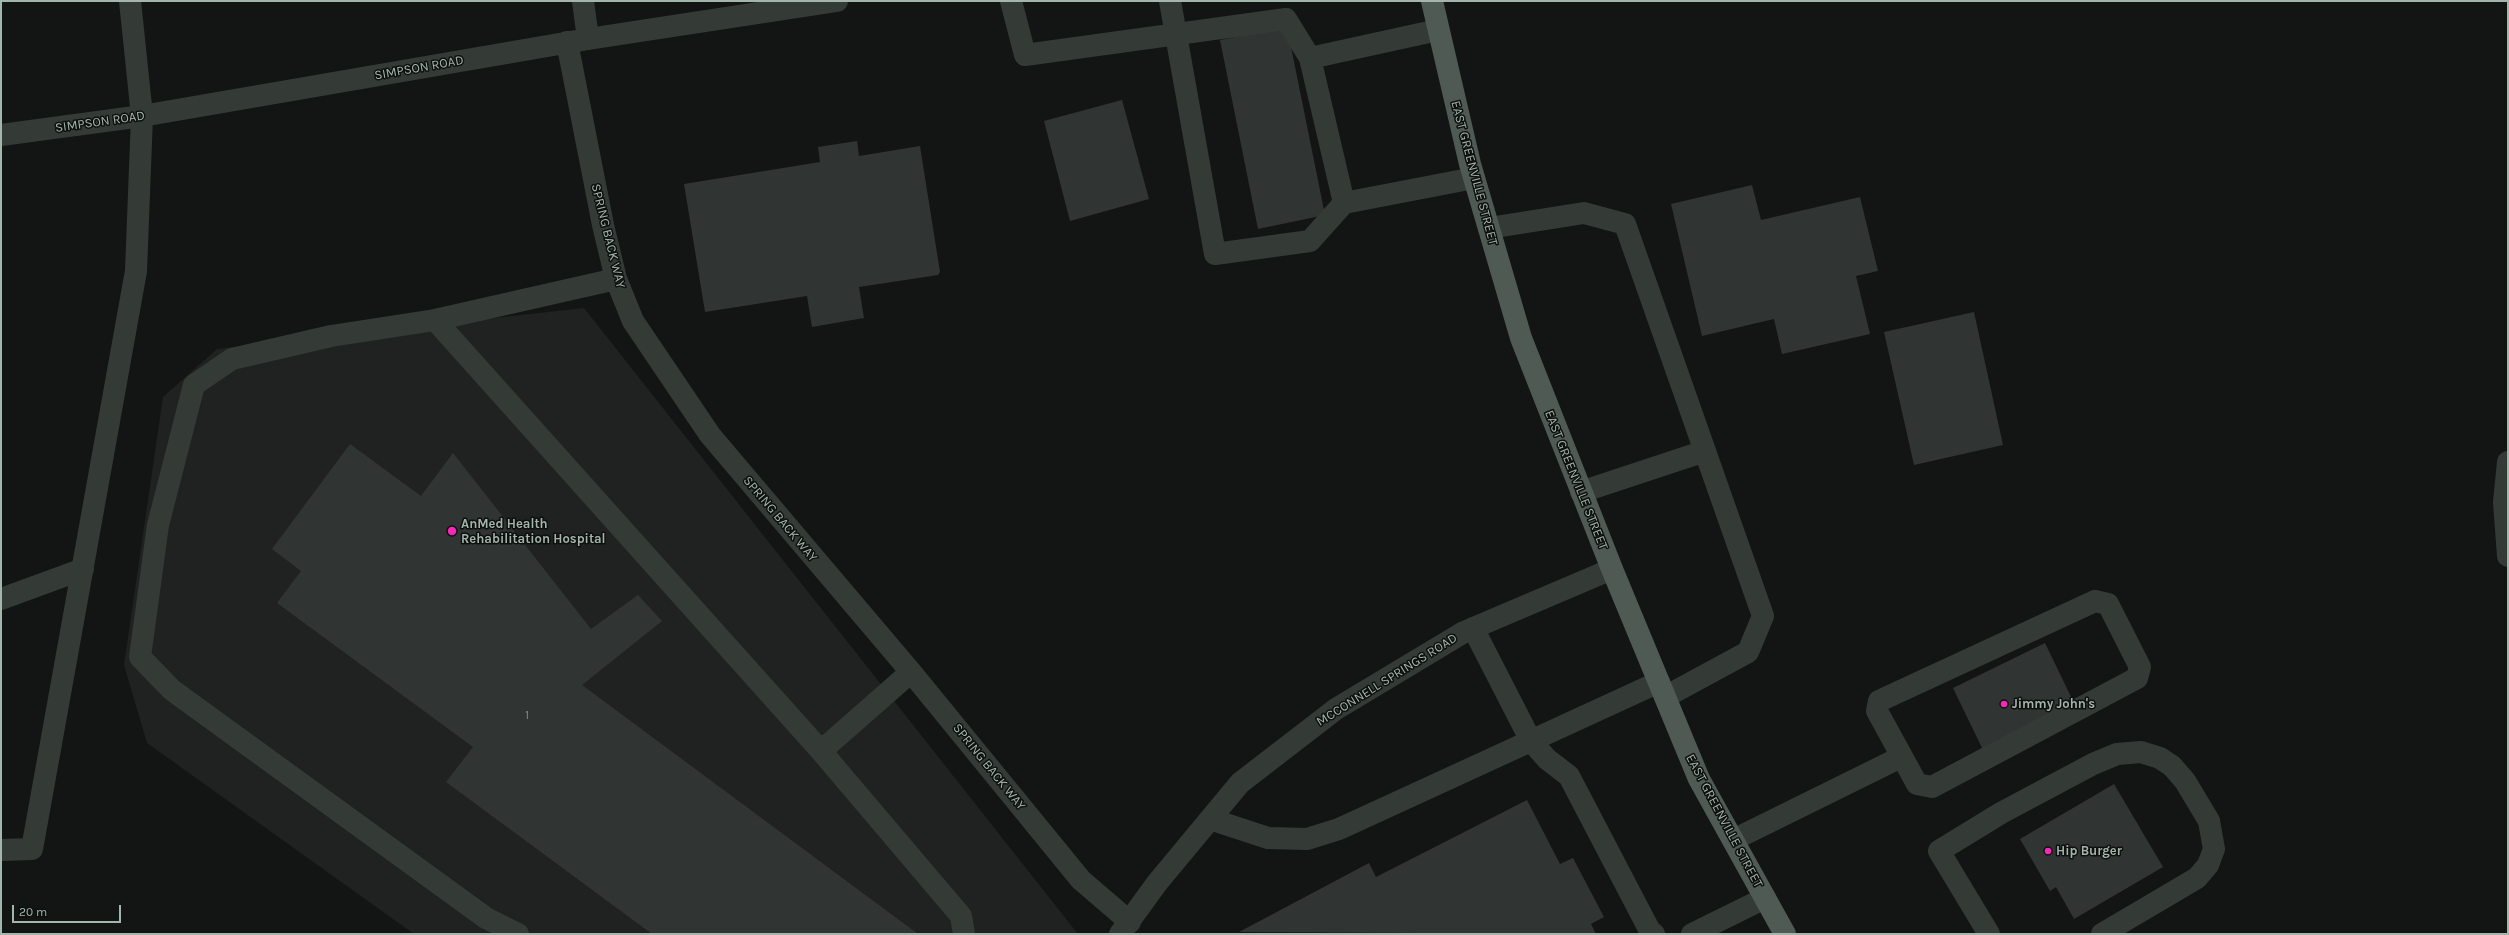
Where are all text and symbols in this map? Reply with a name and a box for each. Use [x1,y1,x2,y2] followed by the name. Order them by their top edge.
[373,52,465,84] street label: SIMPSON ROAD
[1447,99,1501,247] street label: EAST GREENVILLE STREET
[54,108,146,136] street label: SIMPSON ROAD
[587,182,629,290] street label: SPRING BACK WAY
[1541,408,1611,552] street label: EAST GREENVILLE STREET
[740,473,820,565] street label: SPRING BACK WAY
[461,516,606,547] place label: AnMed Health Rehabilitation Hospital
[446,525,458,537] marker: AnMed Health Rehabilitation Hospital
[1314,630,1460,730] street label: MCCONNELL SPRINGS ROAD
[2012,696,2095,712] place label: Jimmy John's
[1999,699,2009,709] marker: Jimmy John's
[525,709,529,723] house number: 1
[949,721,1029,813] street label: SPRING BACK WAY
[1682,752,1766,890] street label: EAST GREENVILLE STREET
[2056,843,2122,859] place label: Hip Burger
[2043,846,2053,856] marker: Hip Burger
[14,897,123,923] scale bar
[19,905,47,919] text: 20 m

